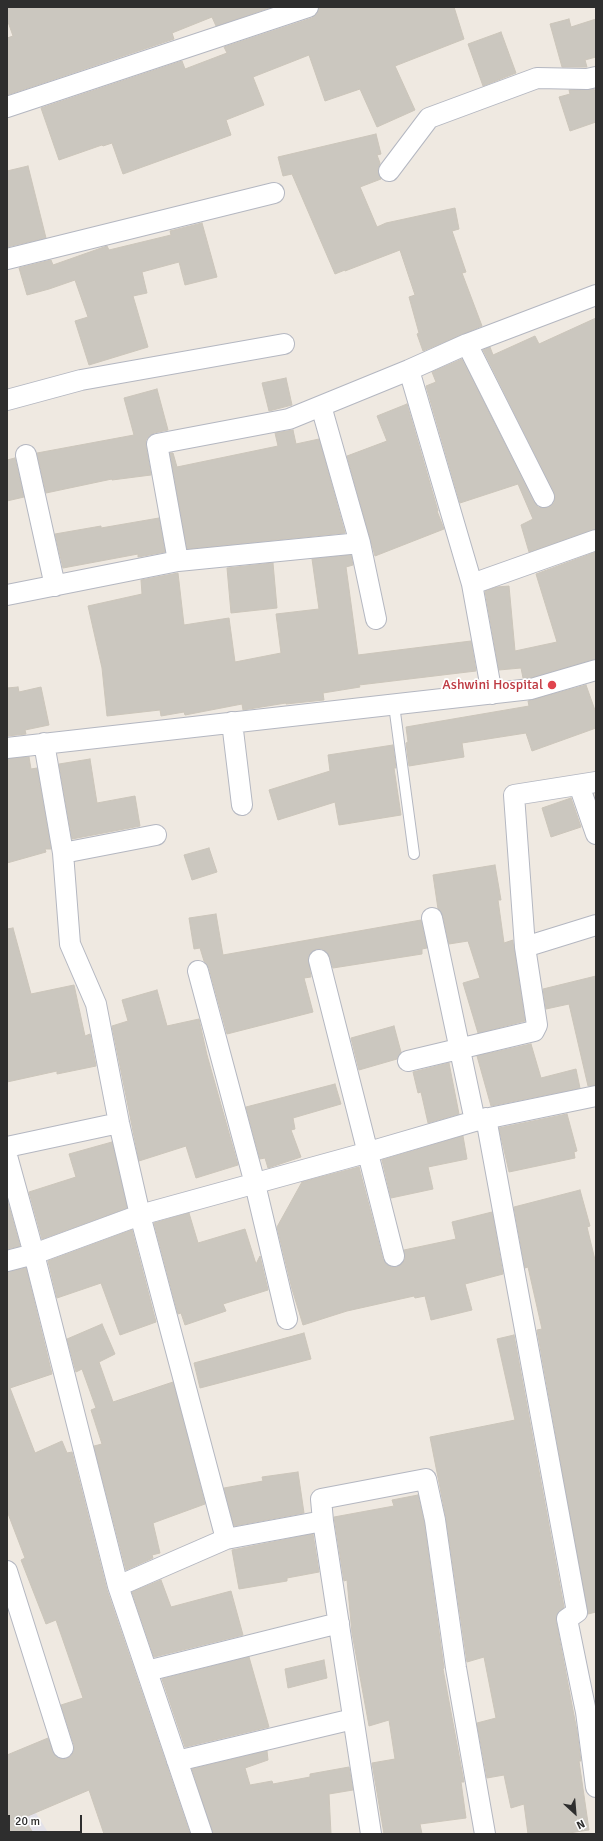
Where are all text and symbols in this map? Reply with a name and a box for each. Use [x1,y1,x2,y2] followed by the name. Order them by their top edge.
[442,677,543,693] place label: Ashwini Hospital
[546,679,558,691] marker: Ashwini Hospital
[555,1793,595,1833] north arrow
[10,1807,84,1833] scale bar
[15,1814,40,1829] text: 20 m
[574,1817,587,1832] text: N

